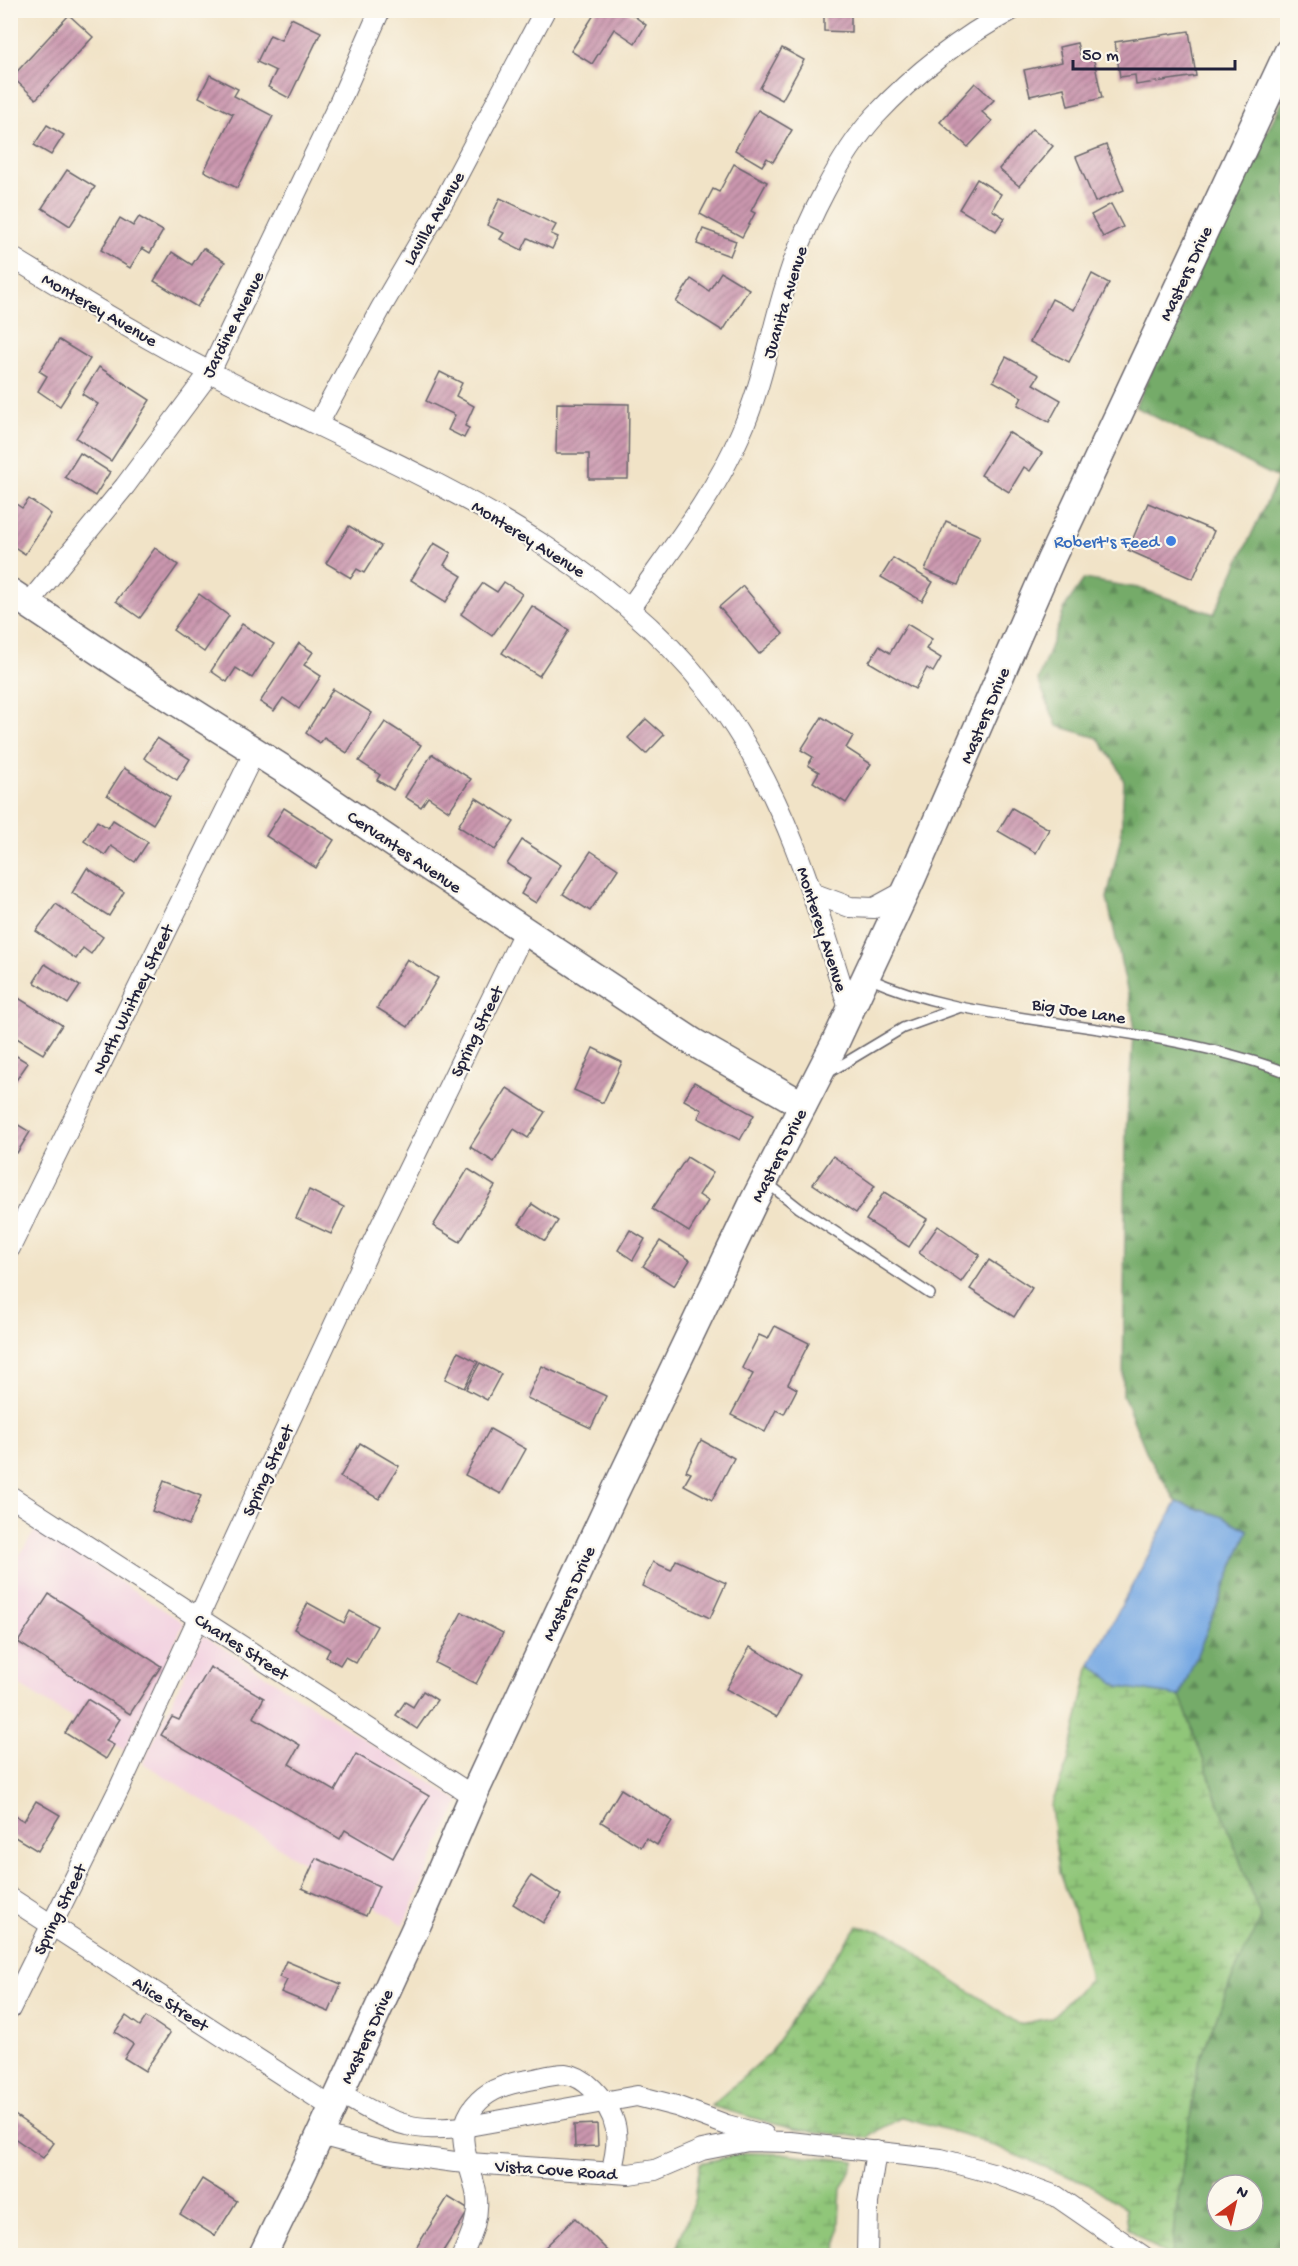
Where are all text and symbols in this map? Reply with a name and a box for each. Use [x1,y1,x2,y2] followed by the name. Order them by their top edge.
[1073,33,1235,71] scale bar
[1082,46,1119,67] text: 50 m
[400,168,471,270] street label: Lavilla Avenue
[1156,223,1219,325] street label: Masters Drive
[759,243,814,361] street label: Juanita Avenue
[198,268,270,382] street label: Jardine Avenue
[37,270,161,353] street label: Monterey Avenue
[467,497,589,584] street label: Monterey Avenue
[1054,533,1160,554] place label: Robert's Feed
[1164,534,1178,548] marker: Robert's Feed
[957,664,1016,767] street label: Masters Drive
[342,807,465,900] street label: Cervantes Avenue
[791,865,851,995] street label: Monterey Avenue
[89,920,180,1078] street label: North Whitney Street
[447,982,510,1081] street label: Spring Street
[1029,995,1128,1030] street label: Big Joe Lane
[748,1105,813,1206] street label: Masters Drive
[239,1420,300,1520] street label: Spring Street
[539,1543,602,1645] street label: Masters Drive
[190,1610,293,1687] street label: Charles Street
[30,1860,93,1959] street label: Spring Street
[128,1973,213,2038] street label: Alice Street
[337,1986,400,2088] street label: Masters Drive
[493,2157,619,2186] street label: Vista Cove Road
[1205,2173,1265,2233] north arrow
[1232,2183,1252,2205] text: N

